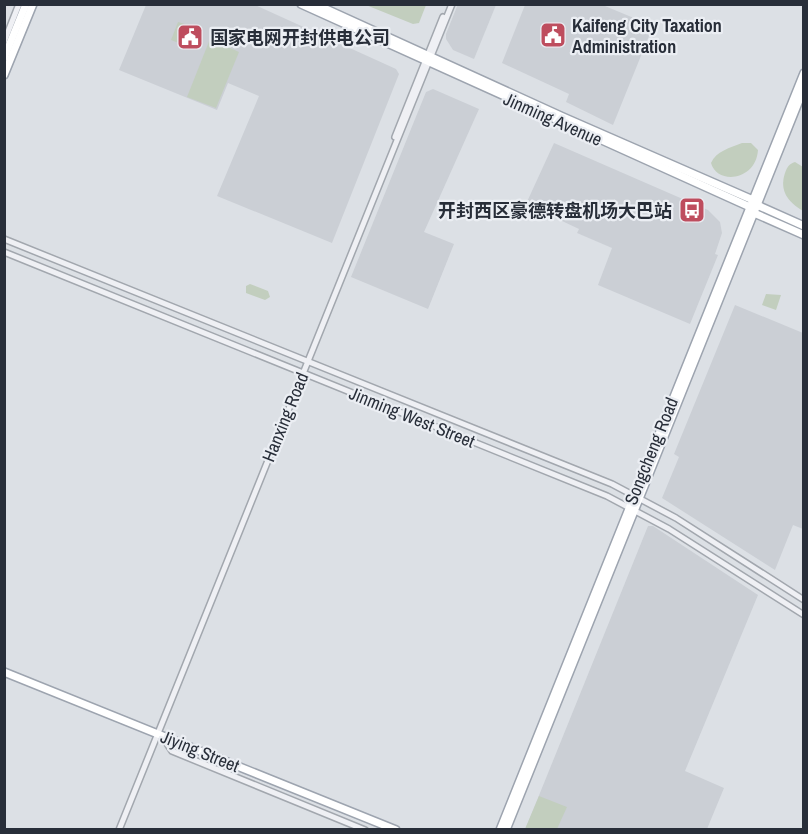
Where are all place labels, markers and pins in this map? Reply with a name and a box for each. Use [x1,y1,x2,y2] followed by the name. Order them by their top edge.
[572,13,722,59] place label: Kaifeng City Taxation Administration
[538,20,568,50] public building icon: Kaifeng City Taxation Administration
[175,22,205,52] public building icon: 国家电网开封供电公司
[210,25,390,50] place label: 国家电网开封供电公司
[677,195,707,225] bus stop icon: 开封西区豪德转盘机场大巴站
[438,198,672,223] place label: 开封西区豪德转盘机场大巴站

